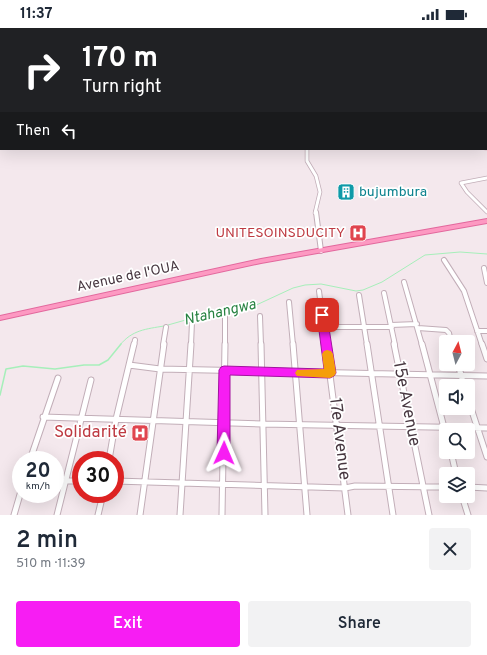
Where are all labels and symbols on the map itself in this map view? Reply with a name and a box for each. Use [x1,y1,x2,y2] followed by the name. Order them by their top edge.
[336,182,356,202] building icon: bujumbura
[359,184,427,201] place label: bujumbura
[348,223,368,243] hospital icon: UNITESOINSDUCITY
[215,225,345,242] place label: UNITESOINSDUCITY
[75,258,181,296] street label: Avenue de l'OUA
[182,295,258,330] water label: Ntahangwa
[305,298,339,332] pin
[439,335,475,371] north arrow
[387,360,425,448] street label: 15e Avenue
[323,397,355,481] street label: 17e Avenue
[54,422,127,444] place label: Solidarité
[130,423,150,443] hospital icon: Solidarité
[203,432,245,474] position arrow
[72,451,124,503] speed limit sign: 30

